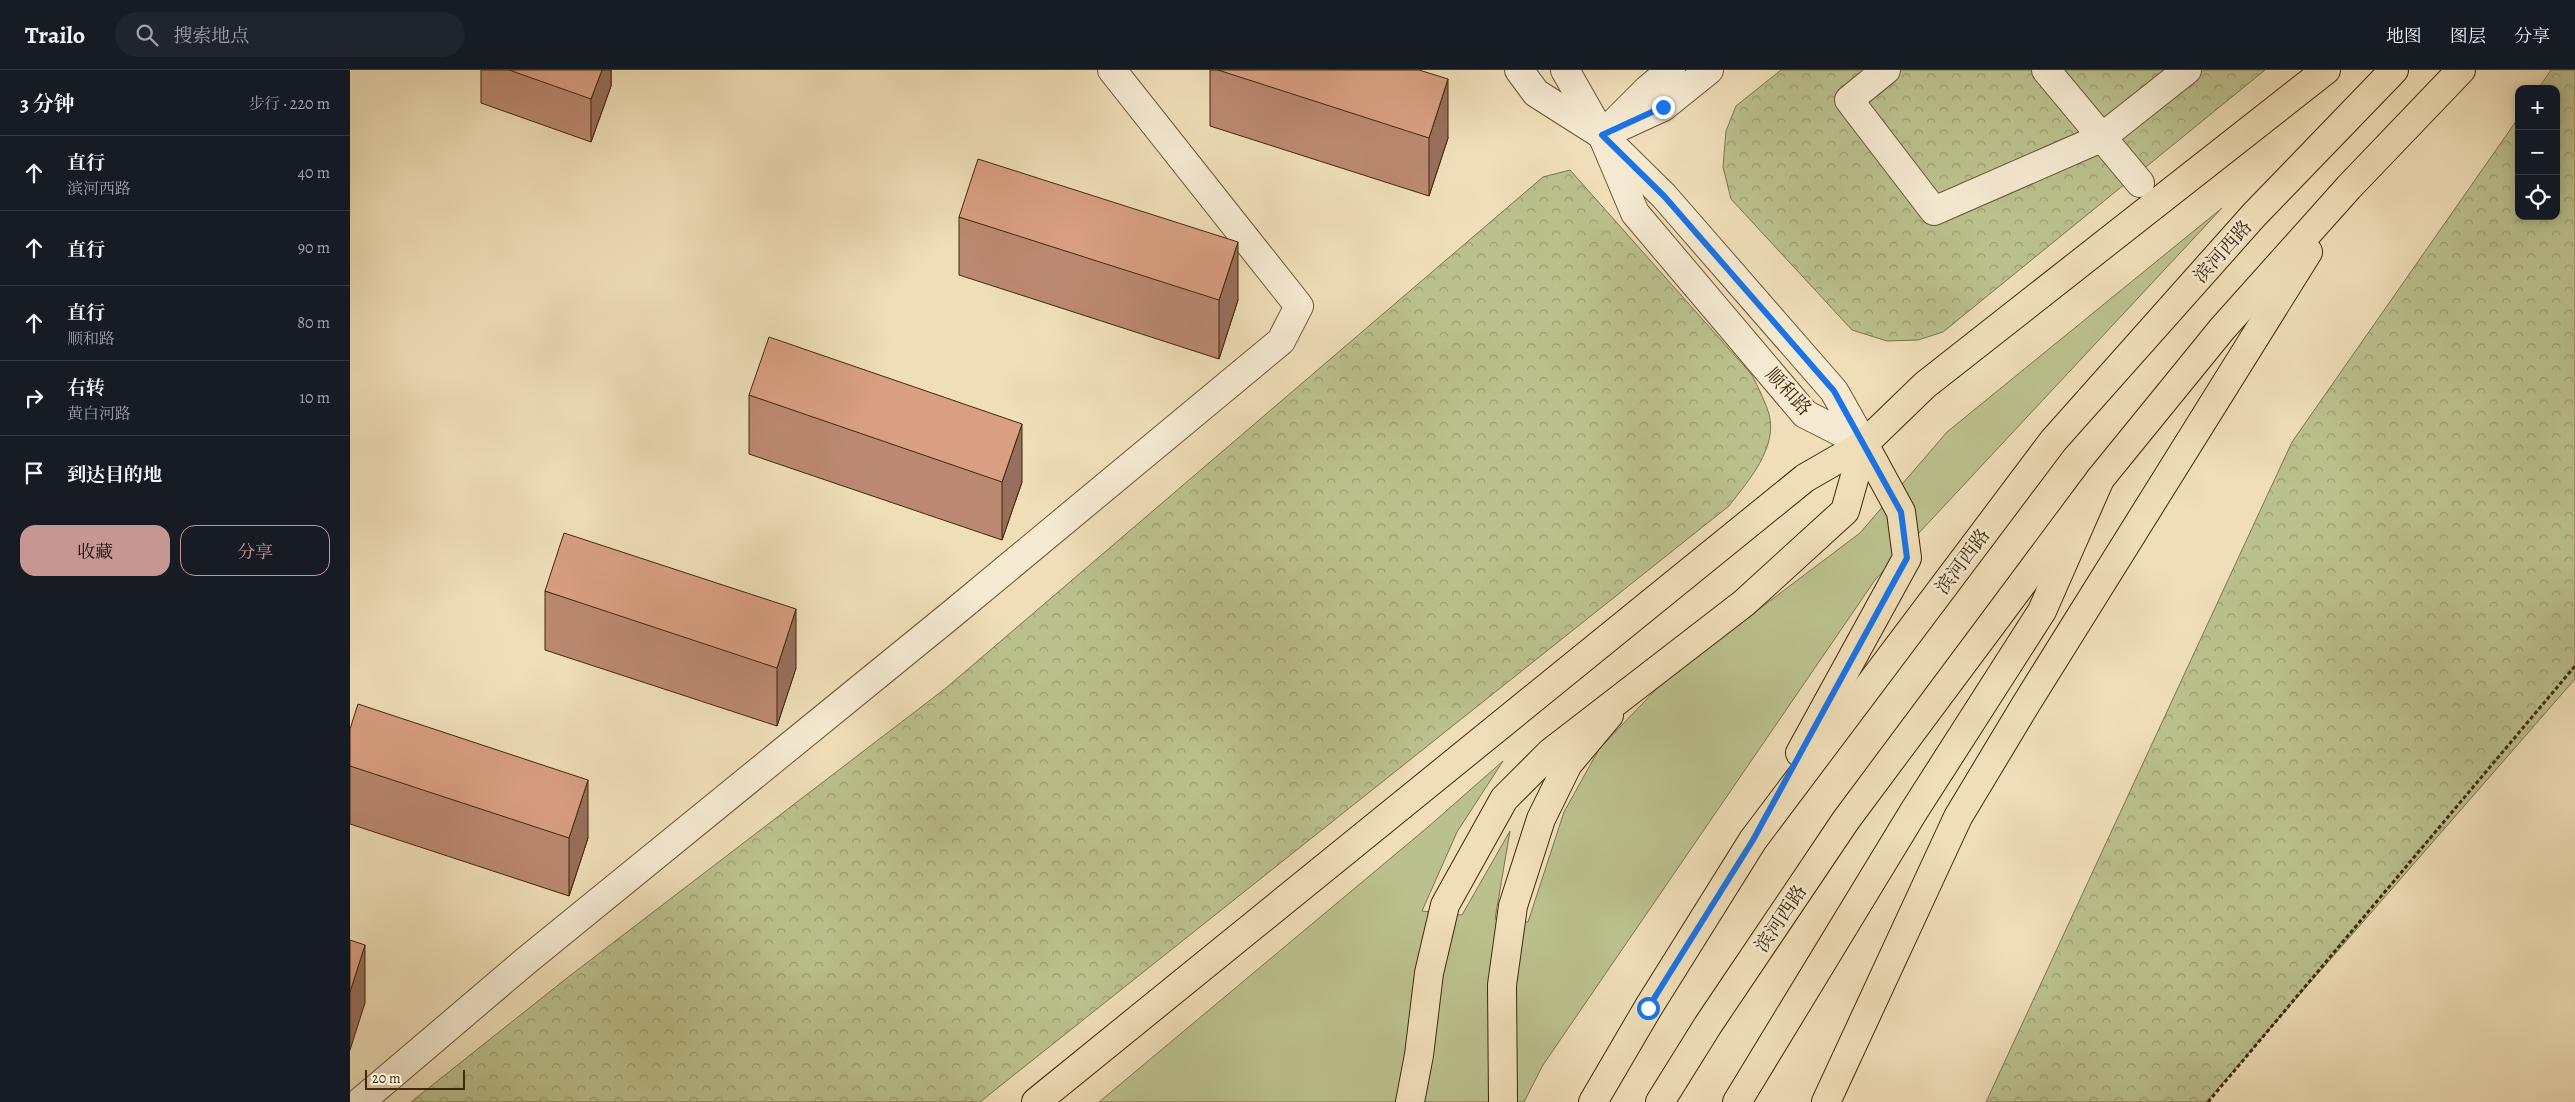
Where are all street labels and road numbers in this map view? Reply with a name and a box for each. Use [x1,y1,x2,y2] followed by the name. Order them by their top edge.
[2188,215,2258,289] street label: 滨河西路
[1759,362,1817,421] street label: 顺和路
[1930,523,1996,600] street label: 滨河西路
[1749,880,1813,957] street label: 滨河西路

